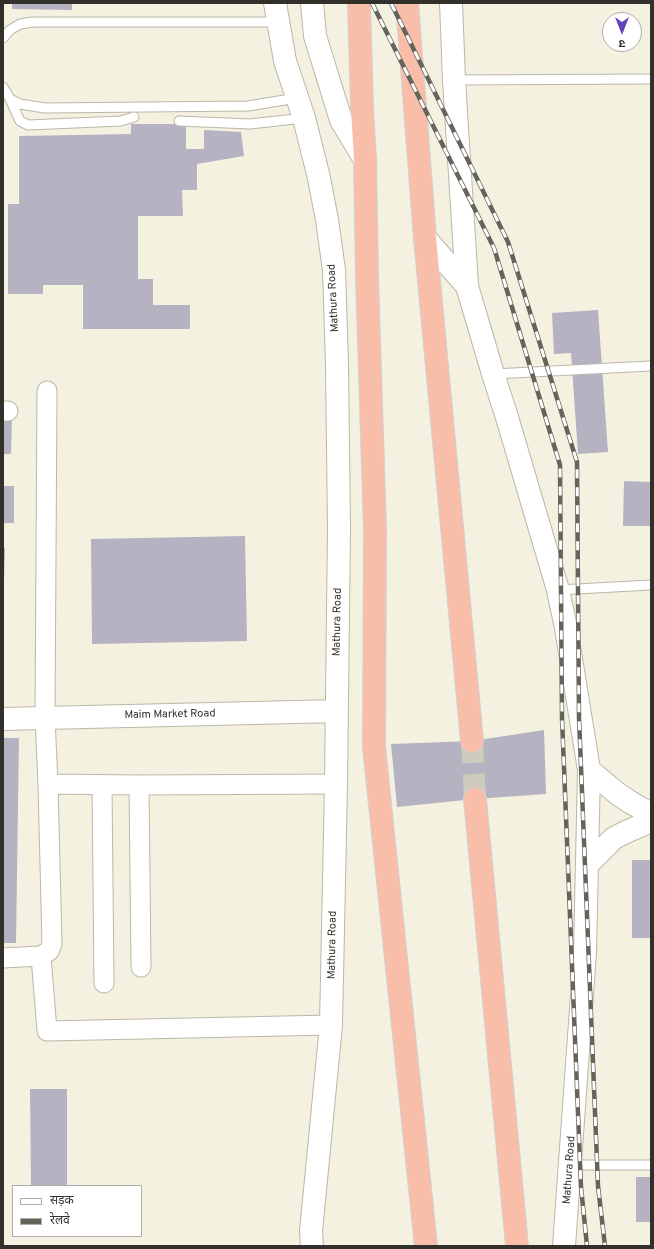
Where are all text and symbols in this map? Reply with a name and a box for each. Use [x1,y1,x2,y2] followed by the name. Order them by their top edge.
[602,12,642,52] north arrow
[619,36,625,50] text: उ
[326,263,342,333] street label: Mathura Road
[331,588,345,656] street label: Mathura Road
[124,708,216,722] street label: Maim Market Road
[326,911,340,979] street label: Mathura Road
[561,1135,579,1205] street label: Mathura Road
[12,1185,142,1237] legend
[50,1193,74,1209] text: सड़क
[50,1213,70,1229] text: रेलवे

